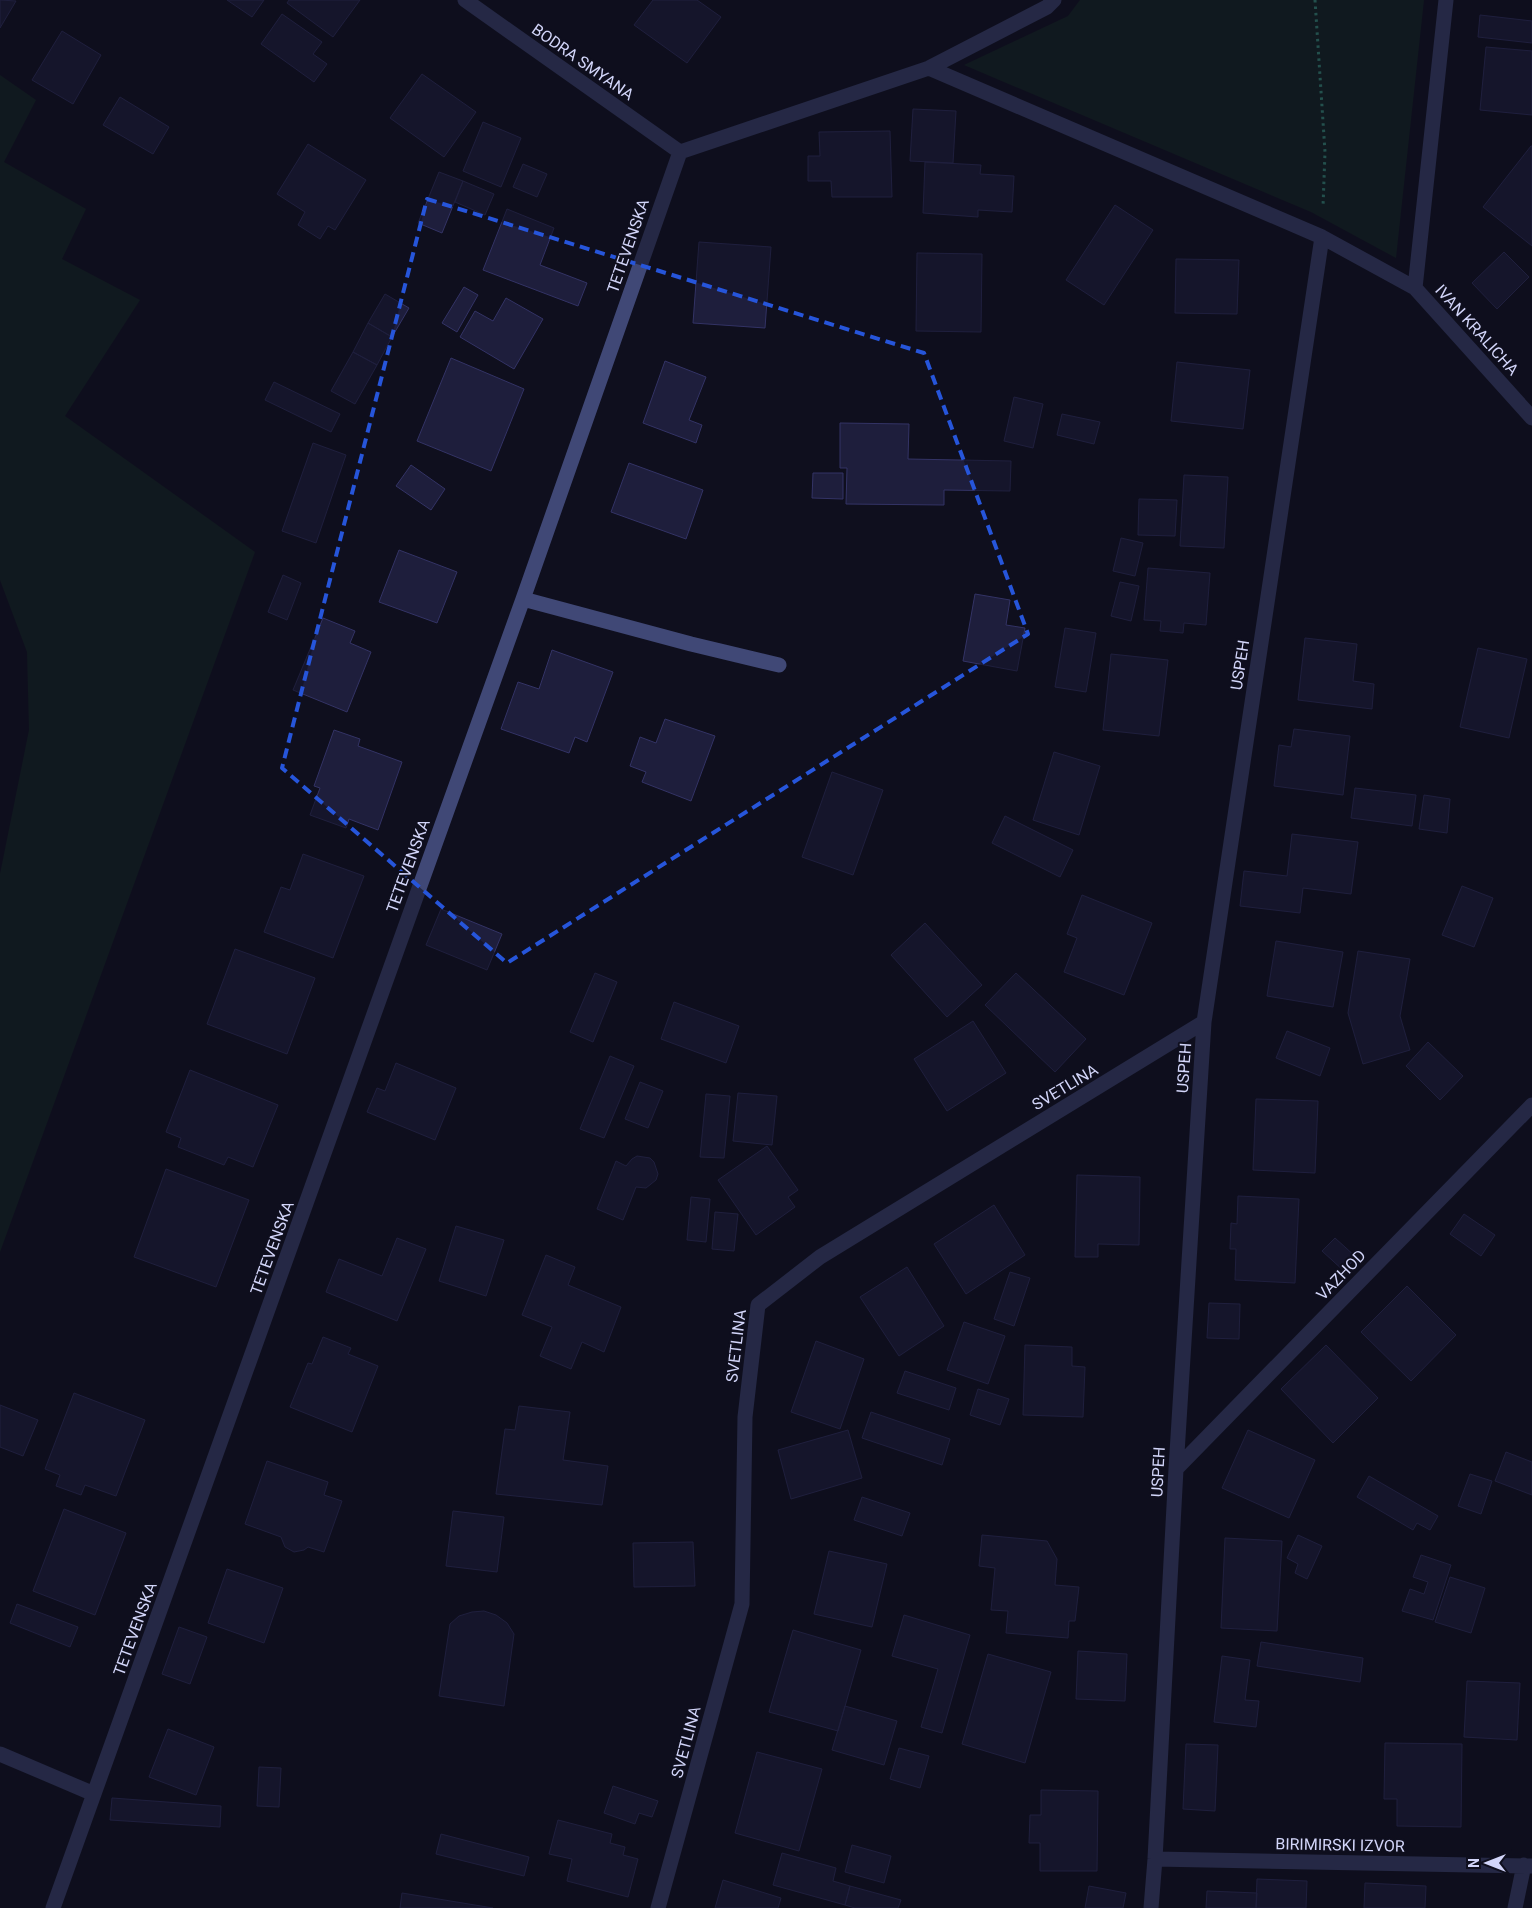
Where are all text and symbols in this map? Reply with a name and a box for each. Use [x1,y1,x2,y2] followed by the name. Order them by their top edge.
[528,20,638,105] street label: BODRA SMYANA
[603,196,653,295] street label: TETEVENSKA
[1431,281,1523,380] street label: IVAN KRALICHA
[1227,639,1253,691] street label: USPEH
[382,816,434,915] street label: TETEVENSKA
[1173,1042,1195,1094] street label: USPEH
[1029,1060,1102,1114] street label: SVETLINA
[246,1198,298,1297] street label: TETEVENSKA
[1312,1246,1370,1304] street label: VAZHOD
[722,1308,750,1384] street label: SVETLINA
[1147,1446,1169,1498] street label: USPEH
[109,1579,161,1678] street label: TETEVENSKA
[667,1704,705,1780] street label: SVETLINA
[1275,1834,1405,1856] street label: BIRIMIRSKI IZVOR
[1462,1838,1512,1888] north arrow
[1466,1858,1482,1868] text: N

